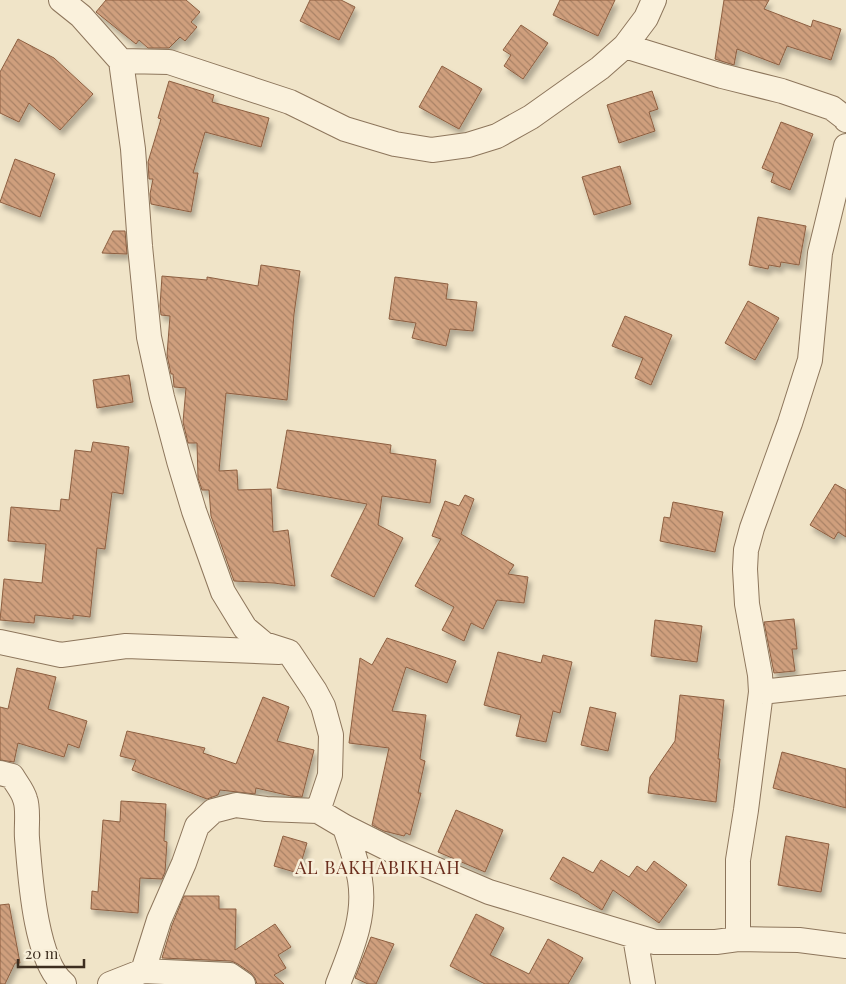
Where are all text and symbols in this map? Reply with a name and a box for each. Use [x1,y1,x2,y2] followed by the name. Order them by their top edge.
[294,855,461,879] district label: AL BAKHABIKHAH
[18,936,84,968] scale bar
[25,943,59,963] text: 20 m

